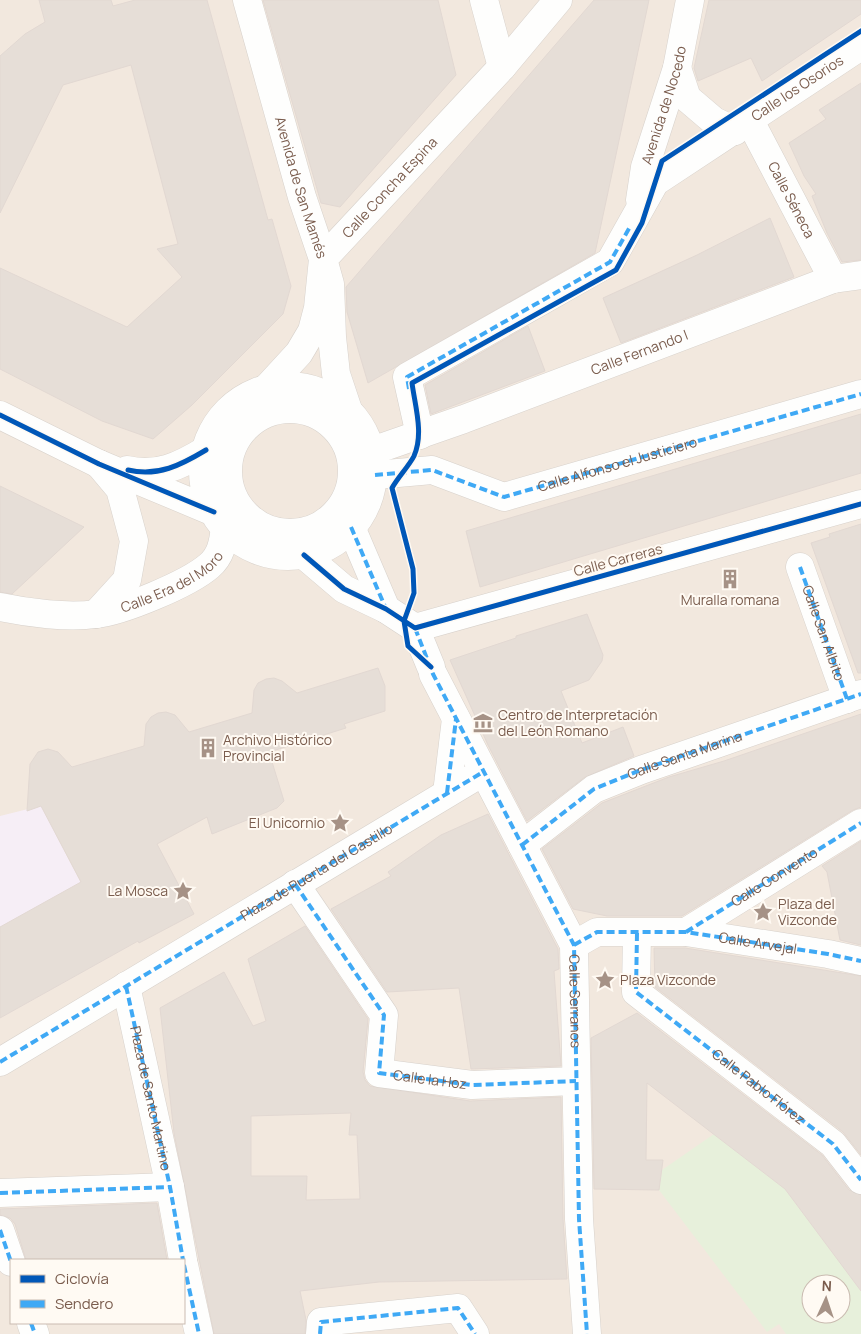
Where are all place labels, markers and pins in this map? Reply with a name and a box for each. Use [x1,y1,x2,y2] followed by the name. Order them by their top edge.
[719,568,741,590] building icon: Muralla romana
[681,590,779,609] place label: Muralla romana
[498,705,658,740] place label: Centro de Interpretación del León Romano
[472,712,494,734] museum icon: Centro de Interpretación del León Romano
[223,730,332,765] place label: Archivo Histórico Provincial
[197,737,219,759] building icon: Archivo Histórico Provincial
[329,812,351,834] place icon: El Unicornio
[249,813,325,832] place label: El Unicornio
[172,880,194,902] place icon: La Mosca
[107,881,168,900] place label: La Mosca
[778,894,837,929] place label: Plaza del Vizconde
[752,901,774,923] place icon: Plaza del Vizconde
[594,969,616,991] place icon: Plaza Vizconde
[620,970,716,989] place label: Plaza Vizconde

